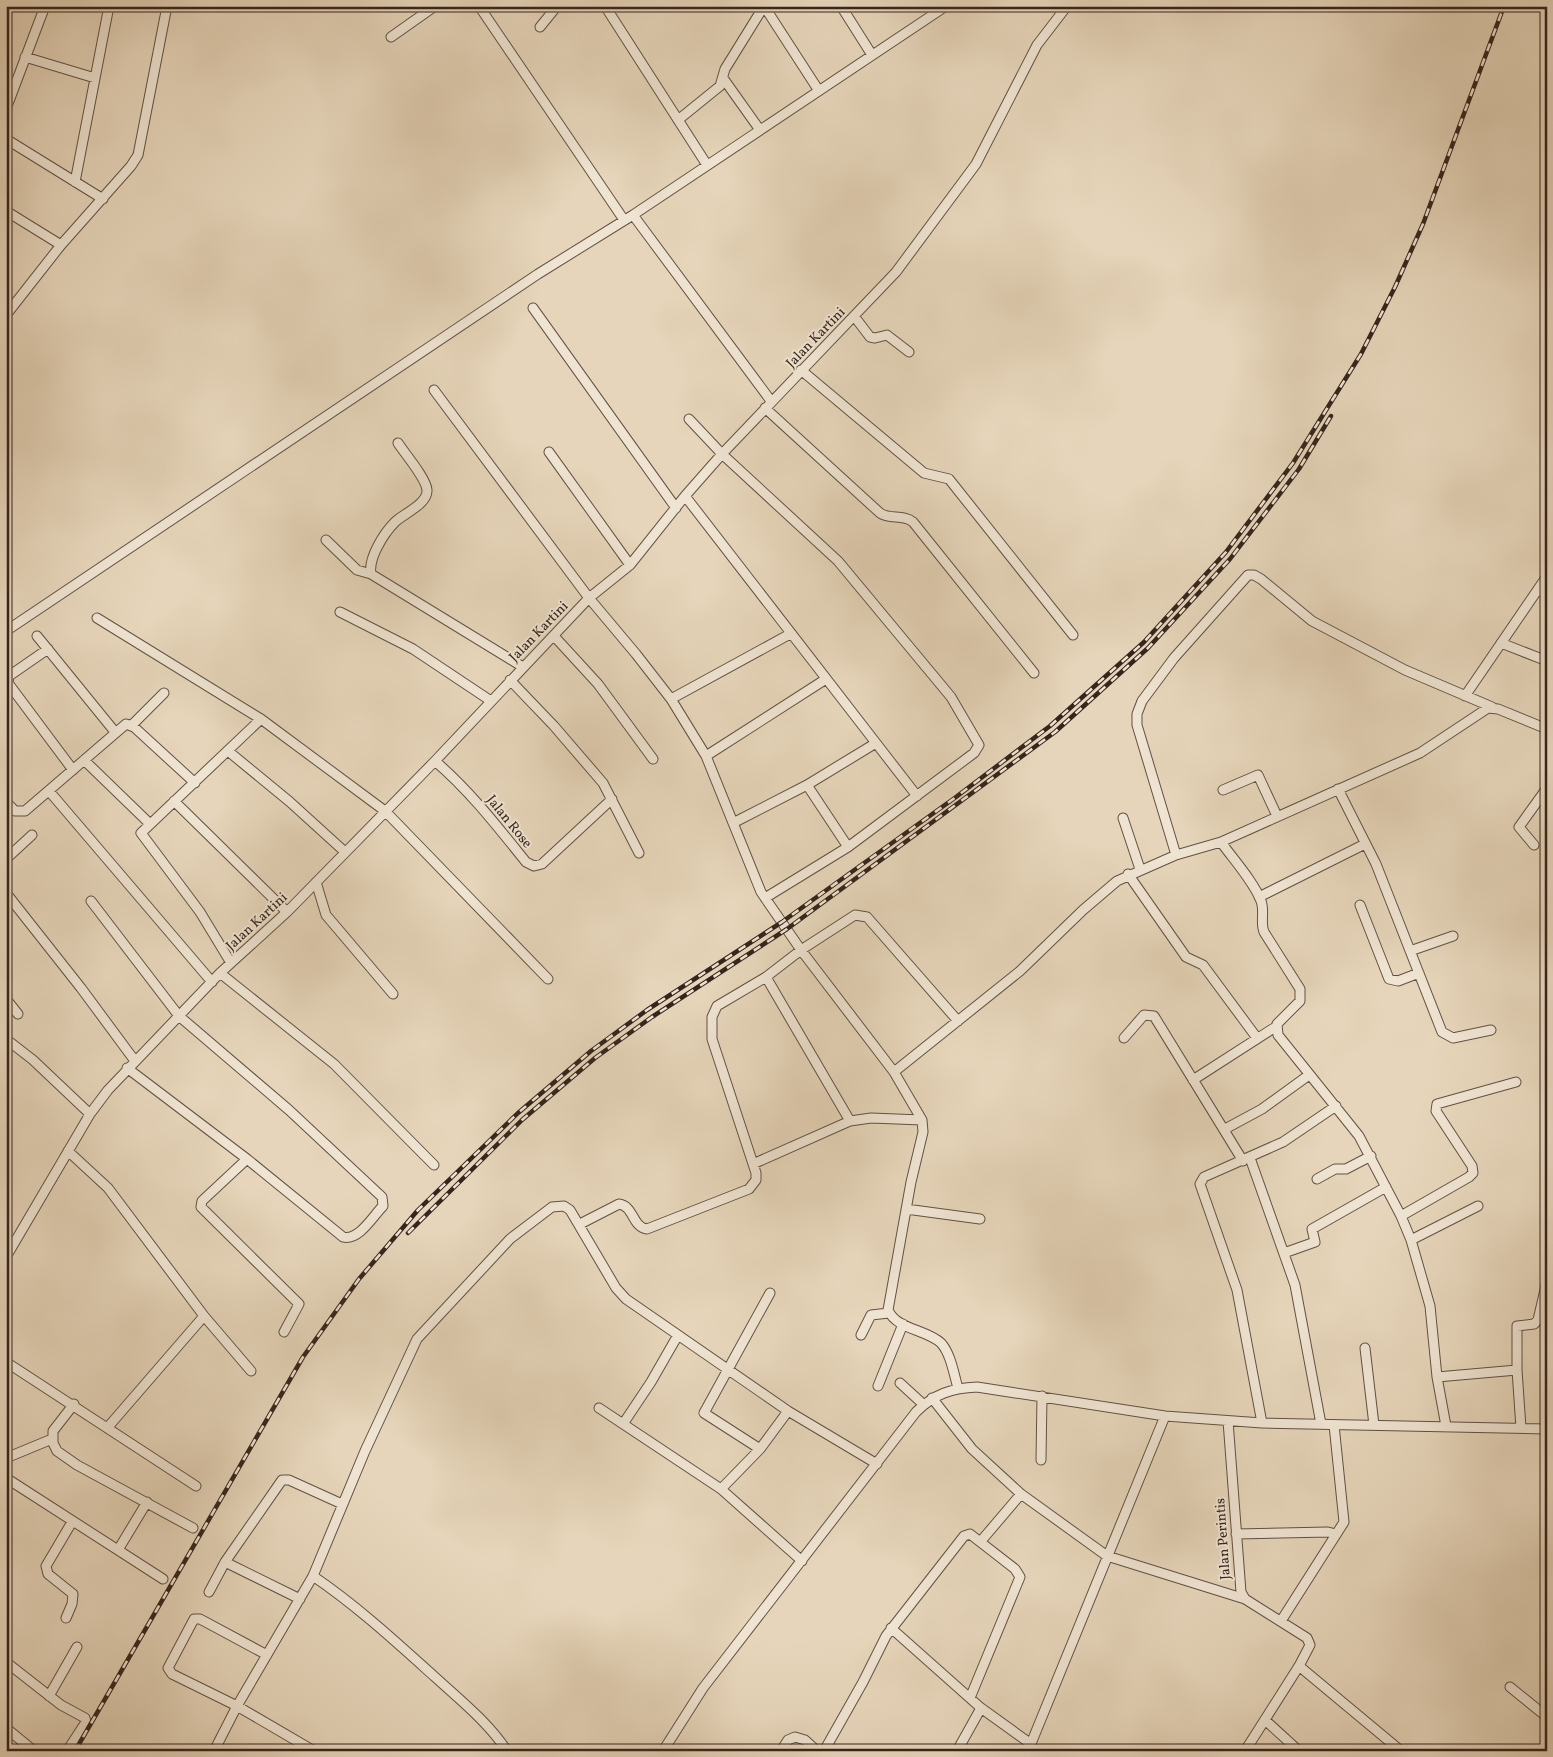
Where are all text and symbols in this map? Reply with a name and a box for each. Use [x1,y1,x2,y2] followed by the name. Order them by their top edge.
[782,303,850,373] street label: Jalan Kartini
[505,597,573,667] street label: Jalan Kartini
[482,791,536,853] street label: Jalan Rose
[222,889,292,956] street label: Jalan Kartini
[1211,1497,1236,1580] street label: Jalan Perintis

